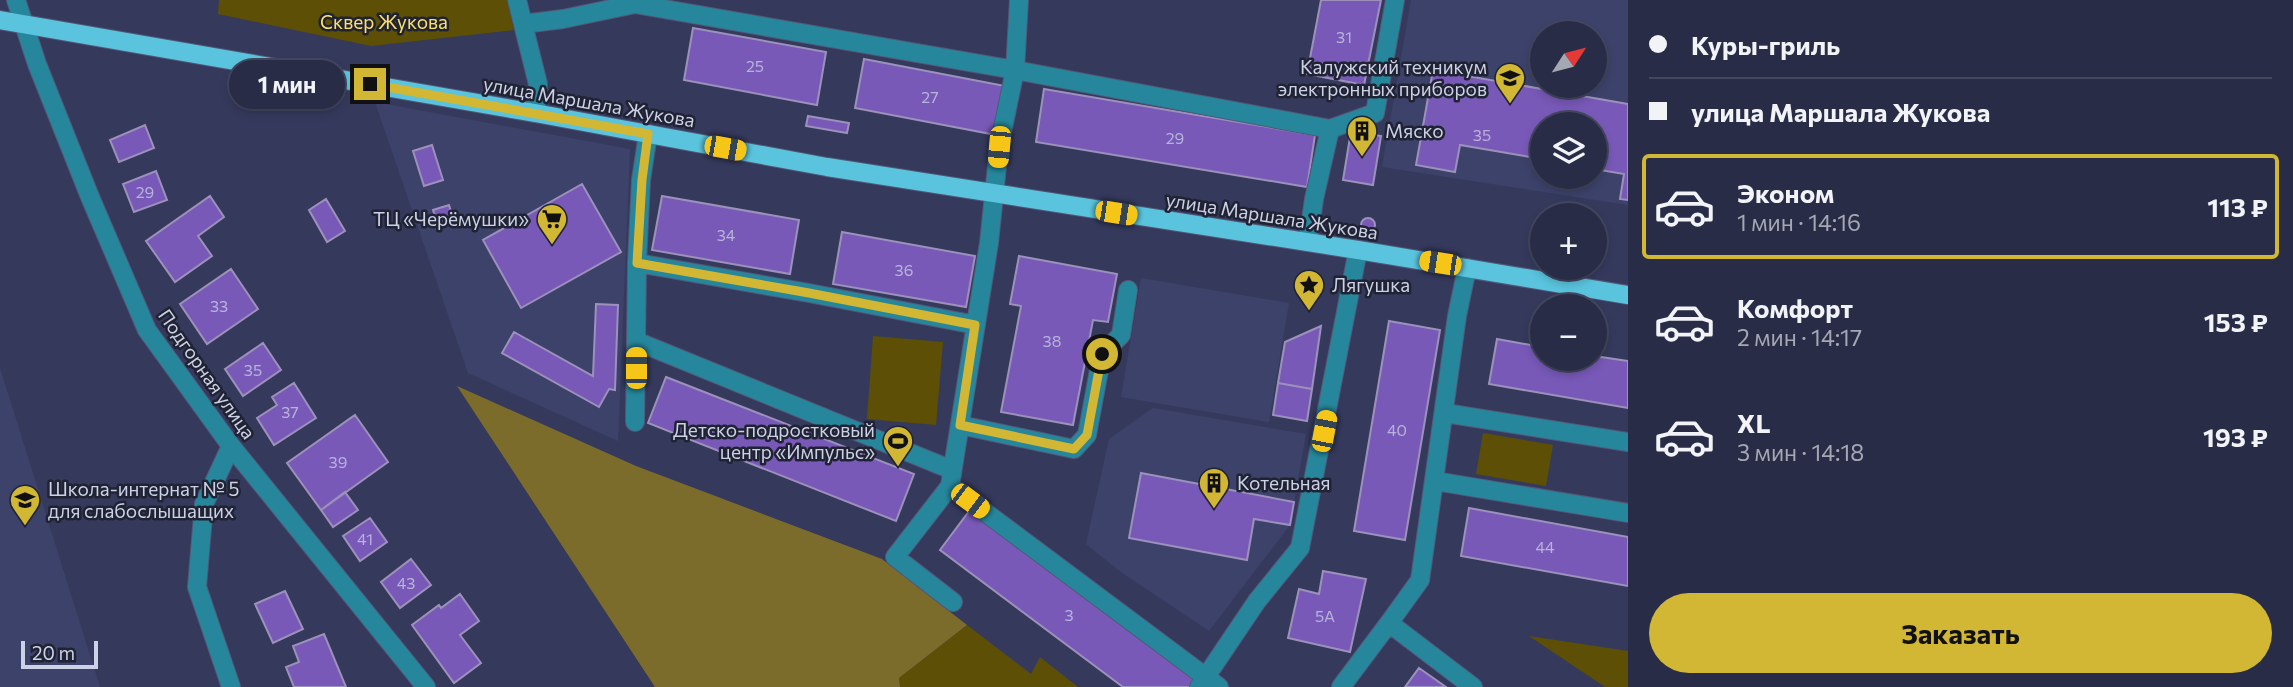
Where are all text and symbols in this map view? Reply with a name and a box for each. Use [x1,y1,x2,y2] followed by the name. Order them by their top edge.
[320,10,448,33] park label: Сквер Жукова
[1530,21,1606,98] north arrow
[1530,21,1607,371] map controls
[1336,27,1352,46] house number: 31
[1691,29,1840,60] text: Куры-гриль
[1278,55,1487,100] place label: Калужский техникум электронных приборов
[746,56,764,75] house number: 25
[230,60,346,108] callout: 1 мин
[1493,61,1527,105] school or university icon: Калужский техникум электронных приборов
[354,68,386,100] route end
[258,70,316,98] text: 1 мин
[481,72,697,131] street label: улица Маршала Жукова
[921,87,939,106] house number: 27
[1691,96,1990,127] text: улица Маршала Жукова
[1530,112,1607,189] button: layers
[1345,114,1379,158] building icon: Мяско
[1385,119,1444,142] place label: Мяско
[987,125,1012,169] car
[1473,125,1491,144] house number: 35
[1166,128,1184,147] house number: 29
[703,134,748,162] car
[1653,175,1716,238] icon: car
[1737,177,1834,208] text: Эконом
[136,182,154,201] house number: 29
[1164,187,1380,244] street label: улица Маршала Жукова
[2207,191,2268,222] text: 113 ₽
[1094,199,1139,227] car
[535,202,569,246] supermarket icon: ТЦ «Черёмушки»
[1530,203,1607,280] button: +
[373,207,529,230] place label: ТЦ «Черёмушки»
[1737,208,1861,236] text: 1 мин · 14:16
[717,225,736,244] house number: 34
[1418,249,1463,277] car
[895,260,913,279] house number: 36
[1292,268,1326,312] place icon: Лягушка
[1332,273,1410,296] place label: Лягушка
[1653,290,1716,353] icon: car
[1737,292,1853,323] text: Комфорт
[1530,294,1607,371] button: −
[210,296,228,315] house number: 33
[154,304,261,443] street label: Подгорная улица
[2204,306,2268,337] text: 153 ₽
[1737,323,1862,351] text: 2 мин · 14:17
[1043,331,1061,350] house number: 38
[1086,338,1118,370] route start
[626,347,647,389] car
[244,360,262,379] house number: 35
[281,402,299,421] house number: 37
[1653,405,1716,468] icon: car
[1737,407,1771,438] text: XL
[1310,408,1339,454] car
[673,418,875,463] place label: Детско-подростковый центр «Импульс»
[1387,420,1407,439] house number: 40
[2203,421,2268,452] text: 193 ₽
[881,424,915,468] sports icon: Детско-подростковый центр «Импульс»
[1737,438,1864,466] text: 3 мин · 14:18
[329,452,347,471] house number: 39
[1197,466,1231,510] building icon: Котельная
[1237,471,1331,494] place label: Котельная
[48,477,239,522] place label: Школа-интернат № 5 для слабослышащих
[947,480,994,522] car
[8,483,42,527] school or university icon: Школа-интернат № 5 для слабослышащих
[357,529,373,548] house number: 41
[1535,537,1555,556] house number: 44
[397,573,415,592] house number: 43
[1649,593,2272,673] button: Заказать
[1064,605,1074,624] house number: 3
[1315,606,1335,625] house number: 5А
[21,638,98,670] scale bar
[32,641,75,664] text: 20 m

